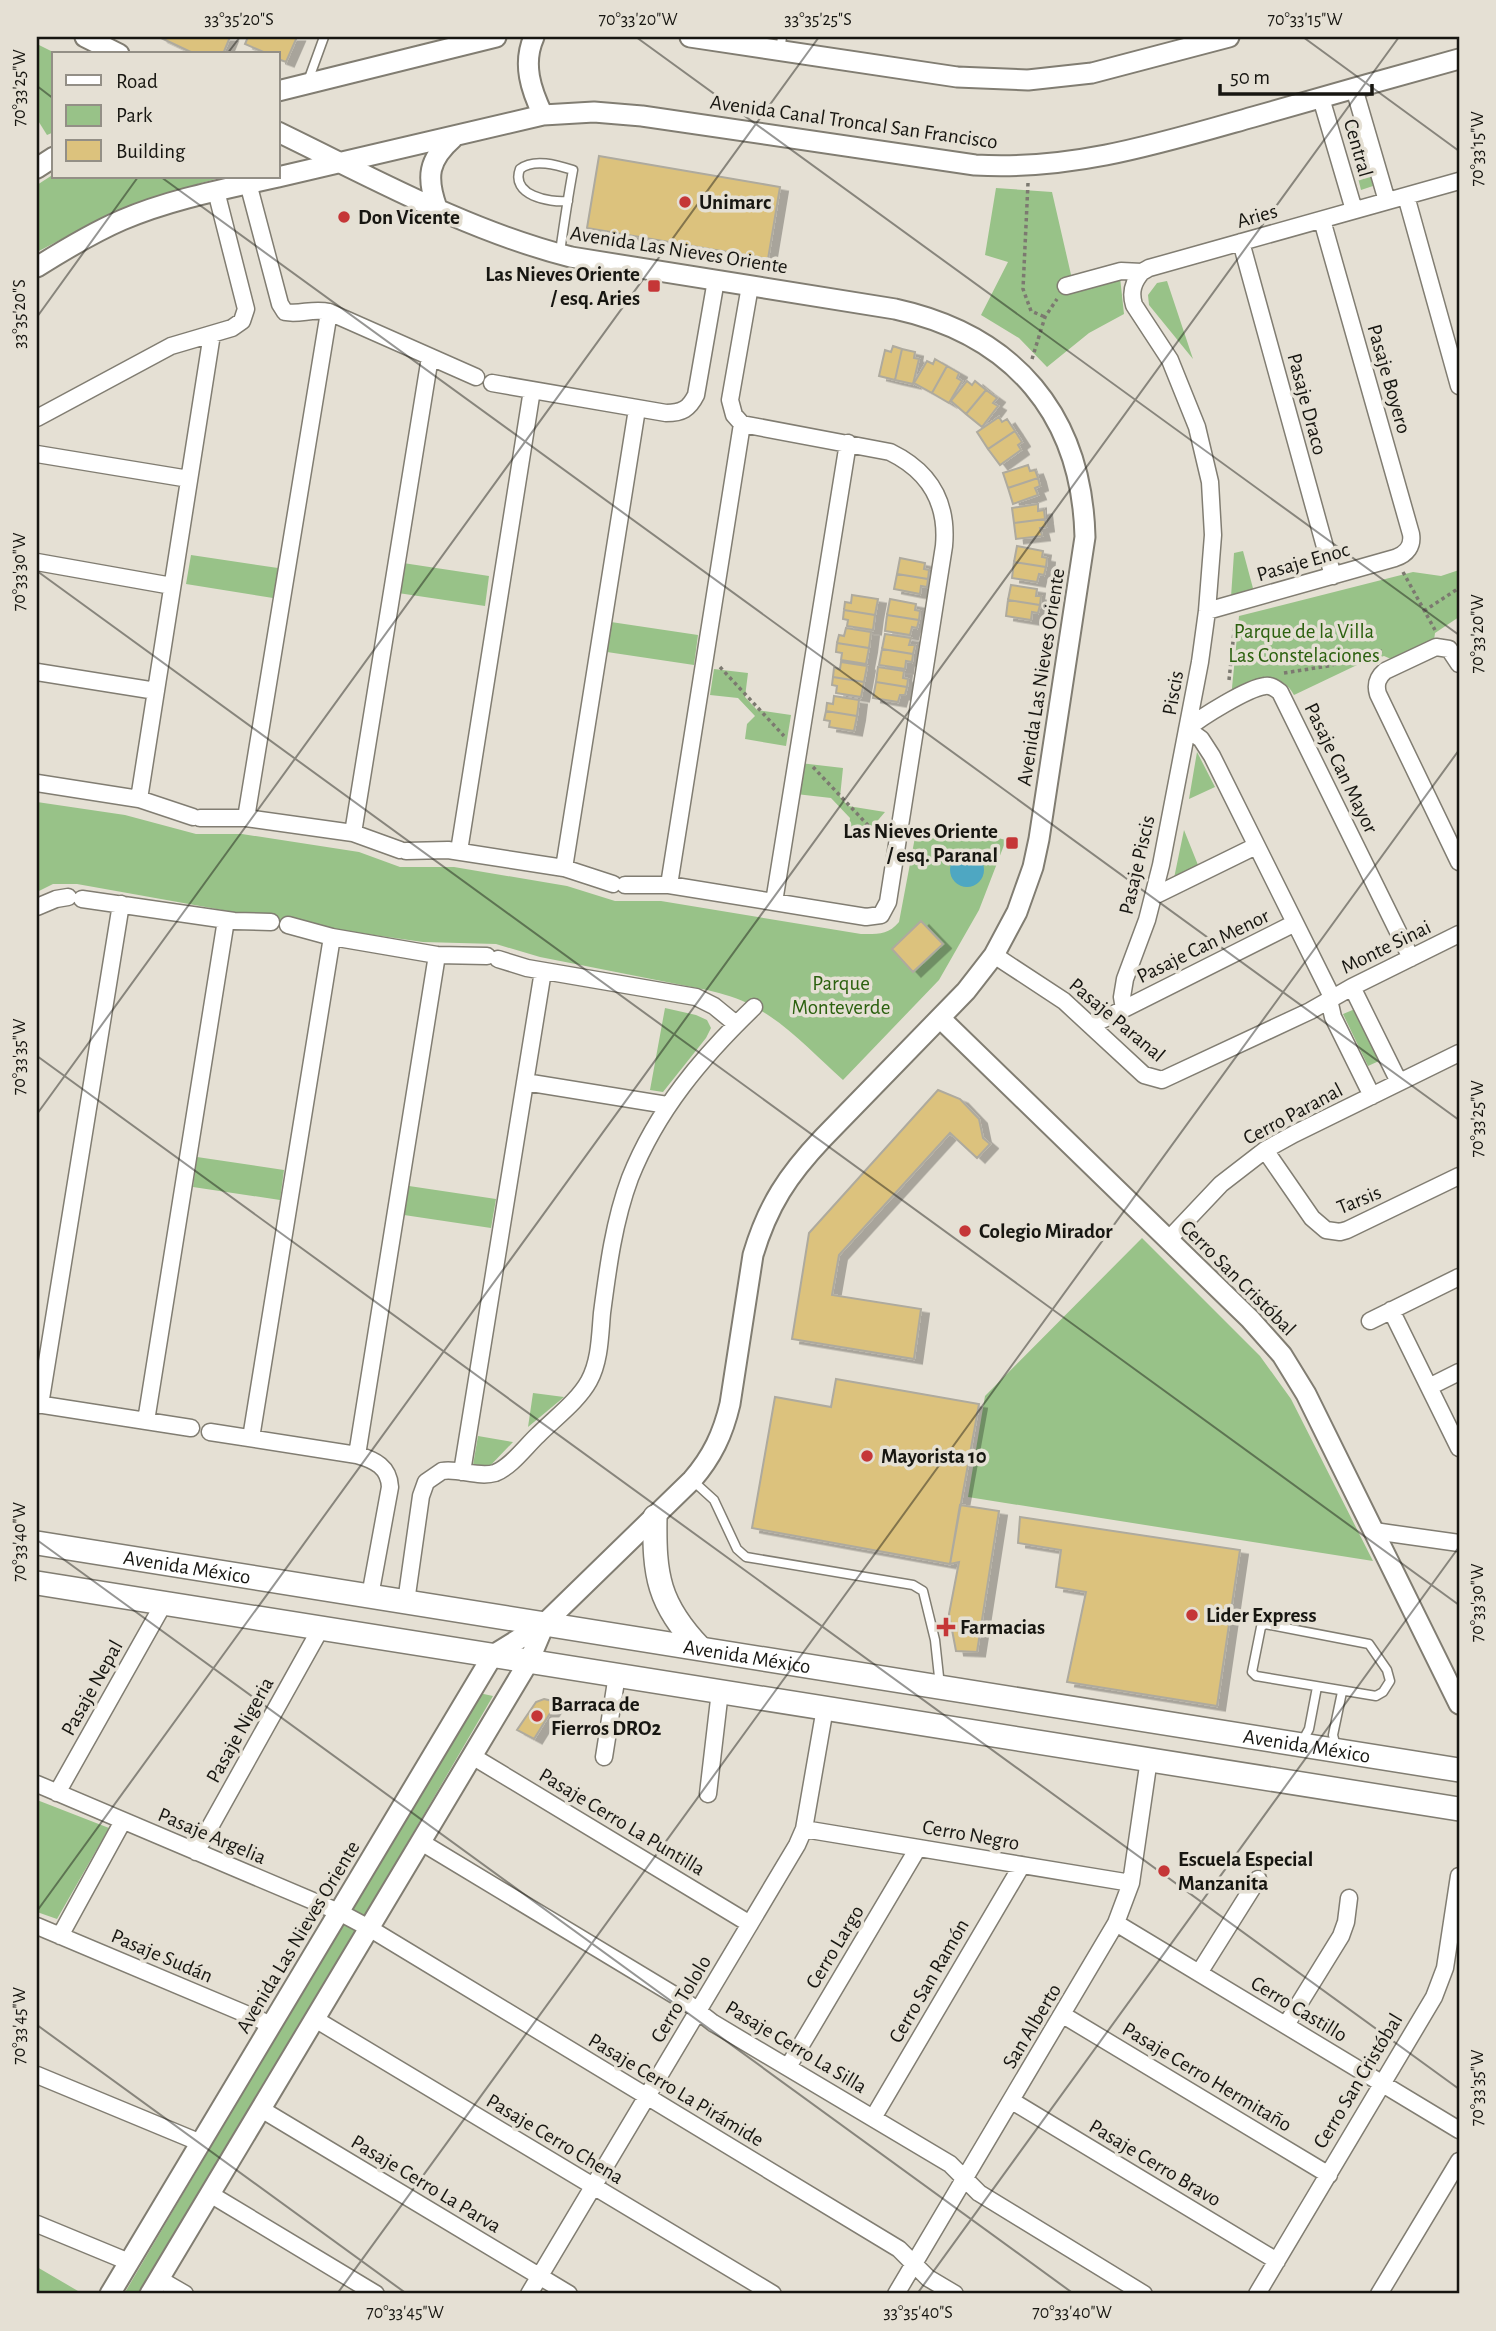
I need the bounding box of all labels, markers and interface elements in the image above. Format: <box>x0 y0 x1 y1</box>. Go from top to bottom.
text: 33°35'20"S <box>204 11 274 29</box>
text: 70°33'20"W <box>598 11 678 29</box>
text: 33°35'25"S <box>784 11 852 29</box>
text: 70°33'15"W <box>1267 11 1343 29</box>
text: 70°33'25"W <box>11 49 29 127</box>
legend <box>52 52 280 178</box>
scale bar <box>1220 52 1372 96</box>
text: 50 m <box>1230 67 1270 88</box>
text: Road <box>116 71 158 92</box>
street label: Avenida Canal Troncal San Francisco <box>709 91 999 153</box>
text: Park <box>116 105 153 126</box>
text: 70°33'15"W <box>1469 111 1487 187</box>
street label: Central <box>1340 117 1376 179</box>
text: Building <box>116 141 186 162</box>
place label: Unimarc <box>699 192 771 213</box>
marker: Unimarc <box>677 194 693 210</box>
street label: Aries <box>1234 200 1280 232</box>
place label: Don Vicente <box>358 207 460 228</box>
marker: Don Vicente <box>336 209 352 225</box>
street label: Avenida Las Nieves Oriente <box>569 222 789 278</box>
place label: Las Nieves Oriente / esq. Aries <box>485 264 640 309</box>
marker: Las Nieves Oriente / esq. Aries <box>646 278 662 294</box>
text: 33°35'20"S <box>11 279 29 349</box>
street label: Pasaje Boyero <box>1363 322 1415 436</box>
street label: Pasaje Draco <box>1283 351 1331 457</box>
text: 70°33'30"W <box>11 533 29 611</box>
street label: Pasaje Enoc <box>1254 539 1352 585</box>
street label: Avenida Las Nieves Oriente <box>1013 567 1069 787</box>
text: 70°33'20"W <box>1469 594 1487 674</box>
park label: Parque de la Villa Las Constelaciones <box>1228 621 1380 666</box>
street label: Piscis <box>1159 669 1187 717</box>
street label: Pasaje Can Mayor <box>1300 699 1382 837</box>
street label: Pasaje Piscis <box>1115 813 1159 917</box>
place label: Las Nieves Oriente / esq. Paranal <box>843 821 998 866</box>
marker: Las Nieves Oriente / esq. Paranal <box>1004 835 1020 851</box>
street label: Pasaje Can Menor <box>1133 905 1273 987</box>
street label: Monte Sinai <box>1338 916 1434 978</box>
park label: Parque Monteverde <box>792 973 890 1018</box>
street label: Pasaje Paranal <box>1065 974 1169 1066</box>
text: 70°33'35"W <box>11 1019 29 1095</box>
street label: Cerro Paranal <box>1240 1079 1346 1149</box>
text: 70°33'25"W <box>1469 1080 1487 1158</box>
street label: Tarsis <box>1334 1182 1384 1218</box>
street label: Cerro San Cristóbal <box>1176 1216 1300 1340</box>
place label: Colegio Mirador <box>979 1221 1113 1242</box>
marker: Colegio Mirador <box>957 1223 973 1239</box>
place label: Mayorista 10 <box>881 1446 987 1467</box>
marker: Mayorista 10 <box>859 1448 875 1464</box>
text: 70°33'40"W <box>11 1502 29 1582</box>
street label: Avenida México <box>122 1546 252 1587</box>
text: 70°33'30"W <box>1469 1564 1487 1642</box>
place label: Lider Express <box>1206 1605 1316 1626</box>
marker: Lider Express <box>1184 1607 1200 1623</box>
place label: Farmacias <box>960 1617 1045 1638</box>
marker: Farmacias <box>938 1619 954 1635</box>
street label: Avenida México <box>682 1636 812 1677</box>
street label: Pasaje Nepal <box>57 1637 127 1739</box>
street label: Pasaje Nigeria <box>202 1673 278 1786</box>
place label: Barraca de Fierros DRO2 <box>551 1694 662 1739</box>
marker: Barraca de Fierros DRO2 <box>529 1708 545 1724</box>
street label: Avenida México <box>1242 1725 1372 1766</box>
street label: Pasaje Cerro La Puntilla <box>535 1764 709 1880</box>
street label: Pasaje Argelia <box>155 1804 269 1868</box>
street label: Cerro Negro <box>921 1816 1021 1854</box>
street label: Avenida Las Nieves Oriente <box>232 1837 364 2037</box>
place label: Escuela Especial Manzanita <box>1178 1849 1313 1894</box>
marker: Escuela Especial Manzanita <box>1156 1863 1172 1879</box>
street label: Cerro Largo <box>802 1902 868 1992</box>
street label: Cerro San Ramón <box>885 1915 973 2047</box>
street label: Pasaje Sudán <box>108 1925 216 1987</box>
street label: Cerro Tololo <box>647 1952 715 2046</box>
street label: Cerro Castillo <box>1247 1972 1351 2046</box>
street label: San Alberto <box>999 1980 1065 2072</box>
text: 70°33'45"W <box>11 1987 29 2065</box>
street label: Pasaje Cerro La Silla <box>722 1997 871 2098</box>
street label: Cerro San Cristóbal <box>1310 2010 1406 2152</box>
street label: Pasaje Cerro Hermitaño <box>1119 2018 1295 2136</box>
street label: Pasaje Cerro La Pirámide <box>585 2029 767 2151</box>
text: 70°33'35"W <box>1469 2050 1487 2126</box>
street label: Pasaje Cerro Chena <box>483 2090 627 2188</box>
street label: Pasaje Cerro Bravo <box>1085 2115 1225 2211</box>
street label: Pasaje Cerro La Parva <box>347 2131 505 2237</box>
text: 70°33'45"W <box>366 2304 444 2322</box>
text: 33°35'40"S <box>883 2304 953 2322</box>
text: 70°33'40"W <box>1032 2304 1112 2322</box>

